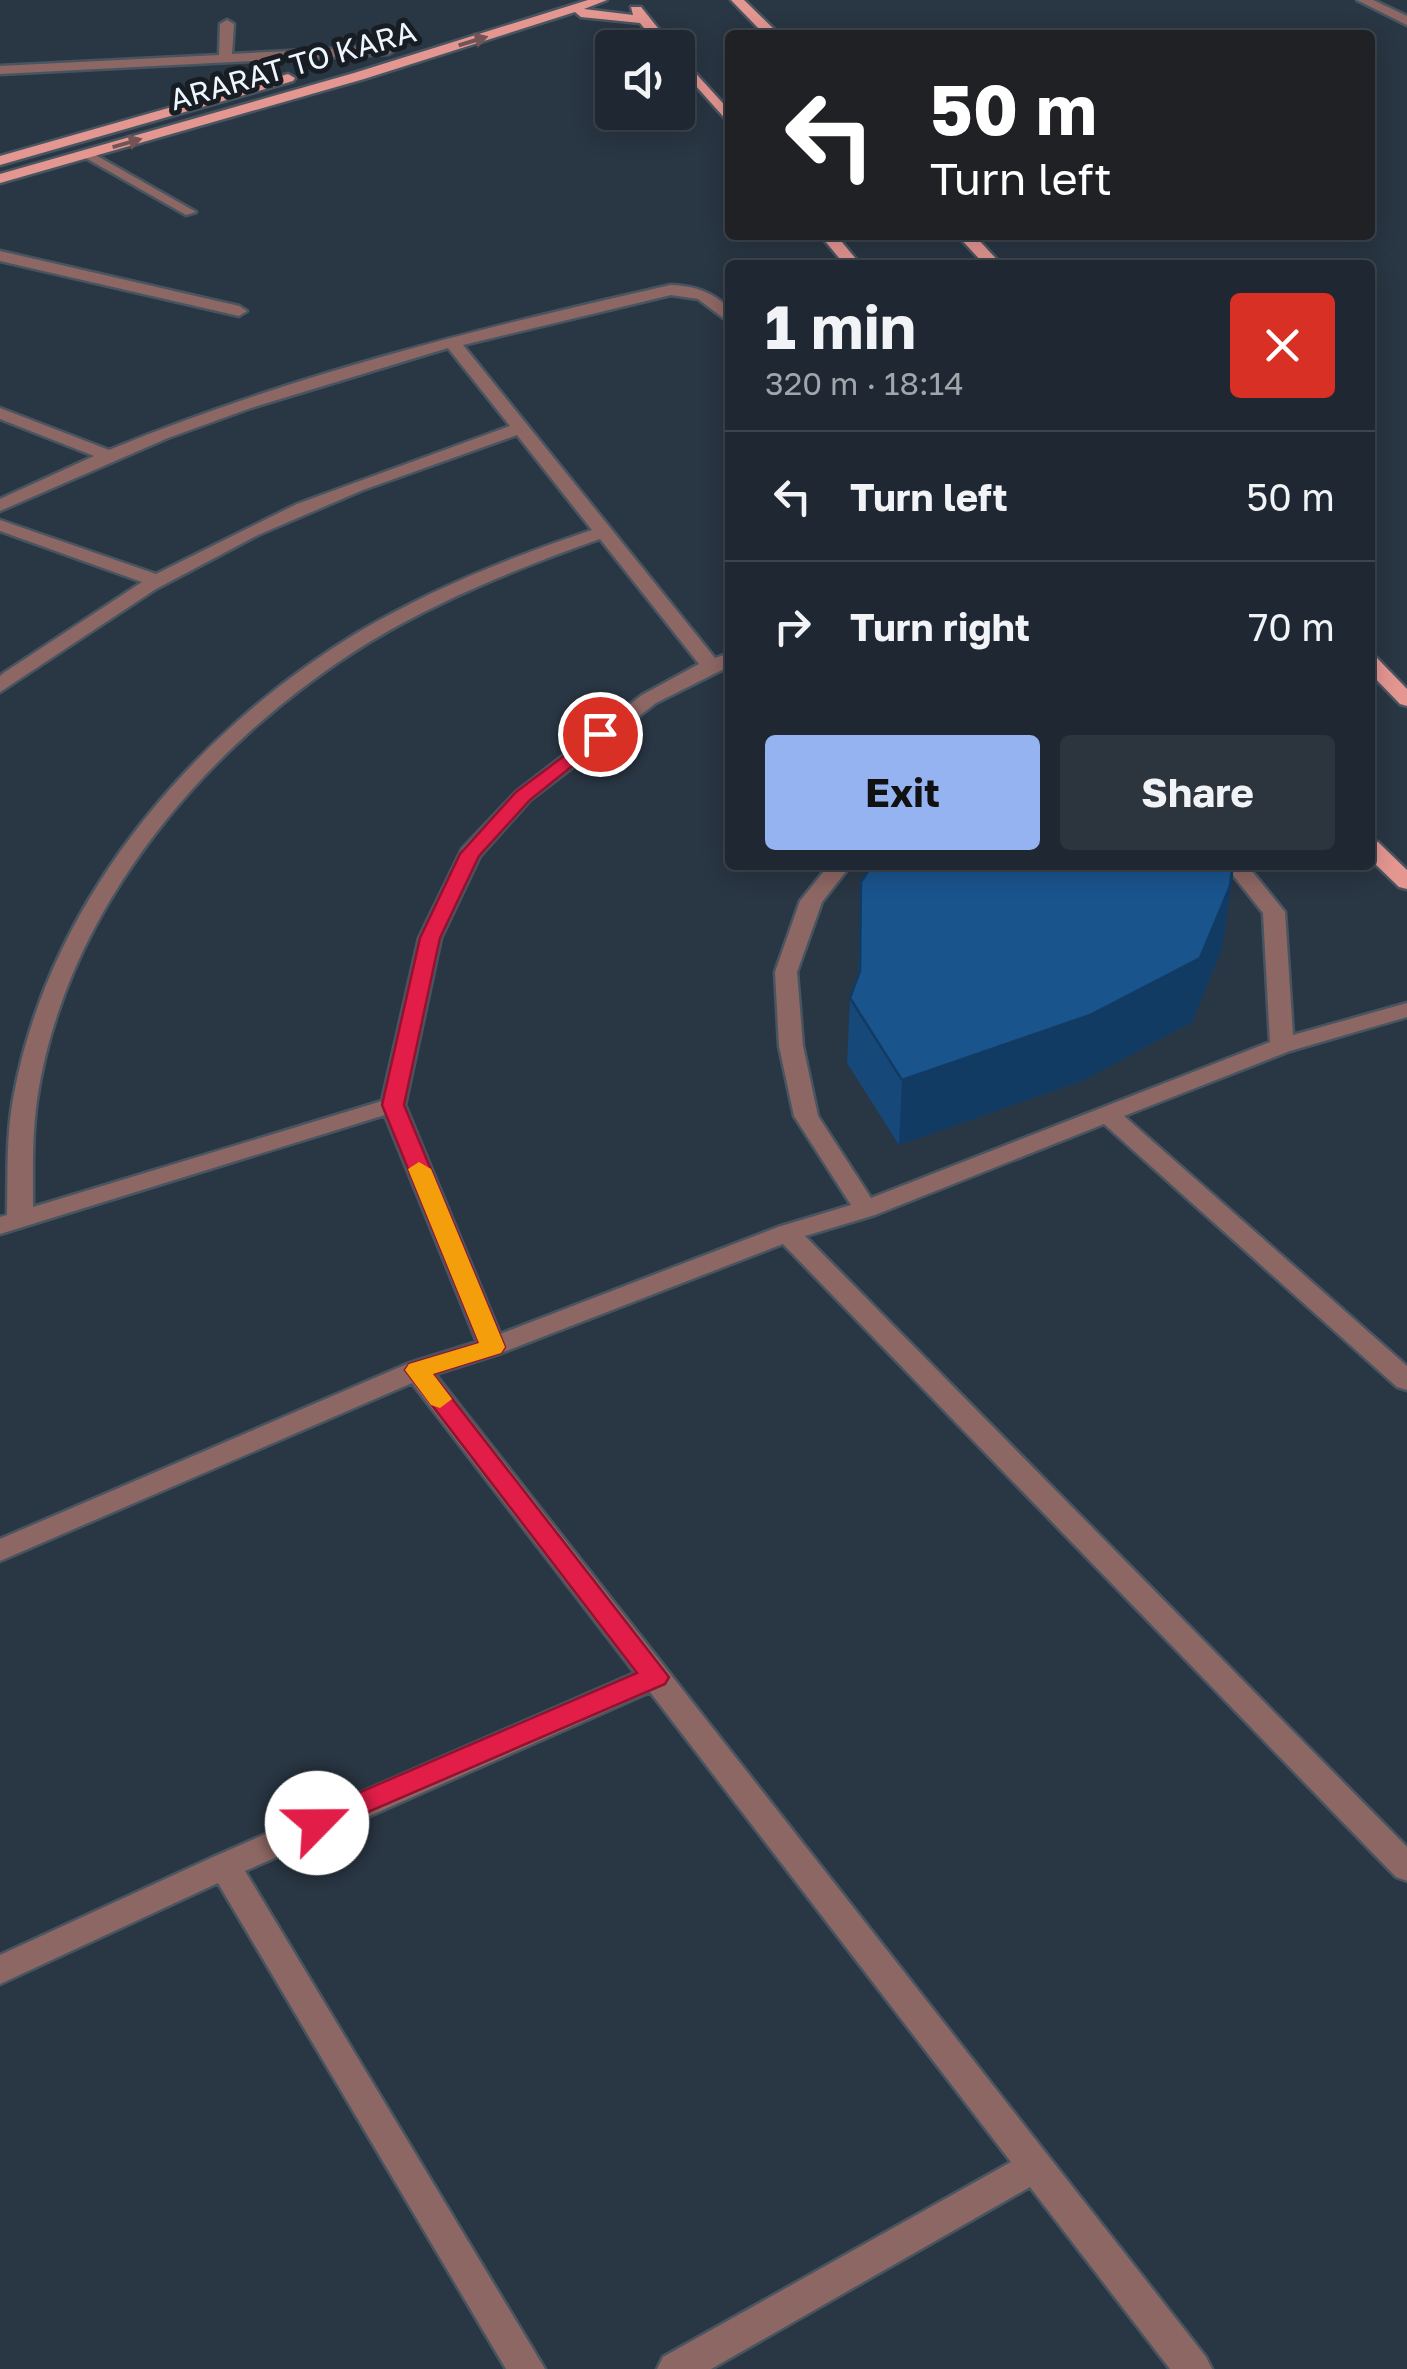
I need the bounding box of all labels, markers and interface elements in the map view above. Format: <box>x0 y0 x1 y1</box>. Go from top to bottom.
street label: ARARAT TO KARA <box>165 13 420 117</box>
map controls <box>595 30 695 130</box>
button: sound <box>595 30 695 130</box>
one-way arrow <box>458 33 488 48</box>
text: 50 m <box>930 66 1097 150</box>
icon: left <box>765 70 895 200</box>
one-way arrow <box>113 135 143 150</box>
text: Turn left <box>930 151 1112 205</box>
text: 1 min <box>765 290 916 362</box>
button: close <box>1230 293 1335 398</box>
text: 320 m · 18:14 <box>765 364 964 402</box>
icon: left <box>765 469 820 524</box>
text: Turn left <box>850 474 1008 519</box>
text: 50 m <box>1246 474 1335 519</box>
icon: right <box>765 599 820 654</box>
text: Turn right <box>850 604 1030 649</box>
text: 70 m <box>1248 604 1335 649</box>
pin <box>558 692 643 777</box>
icon: arrive <box>573 707 628 762</box>
button: Exit <box>765 735 1040 850</box>
button: Share <box>1060 735 1335 850</box>
position arrow <box>265 1771 369 1875</box>

